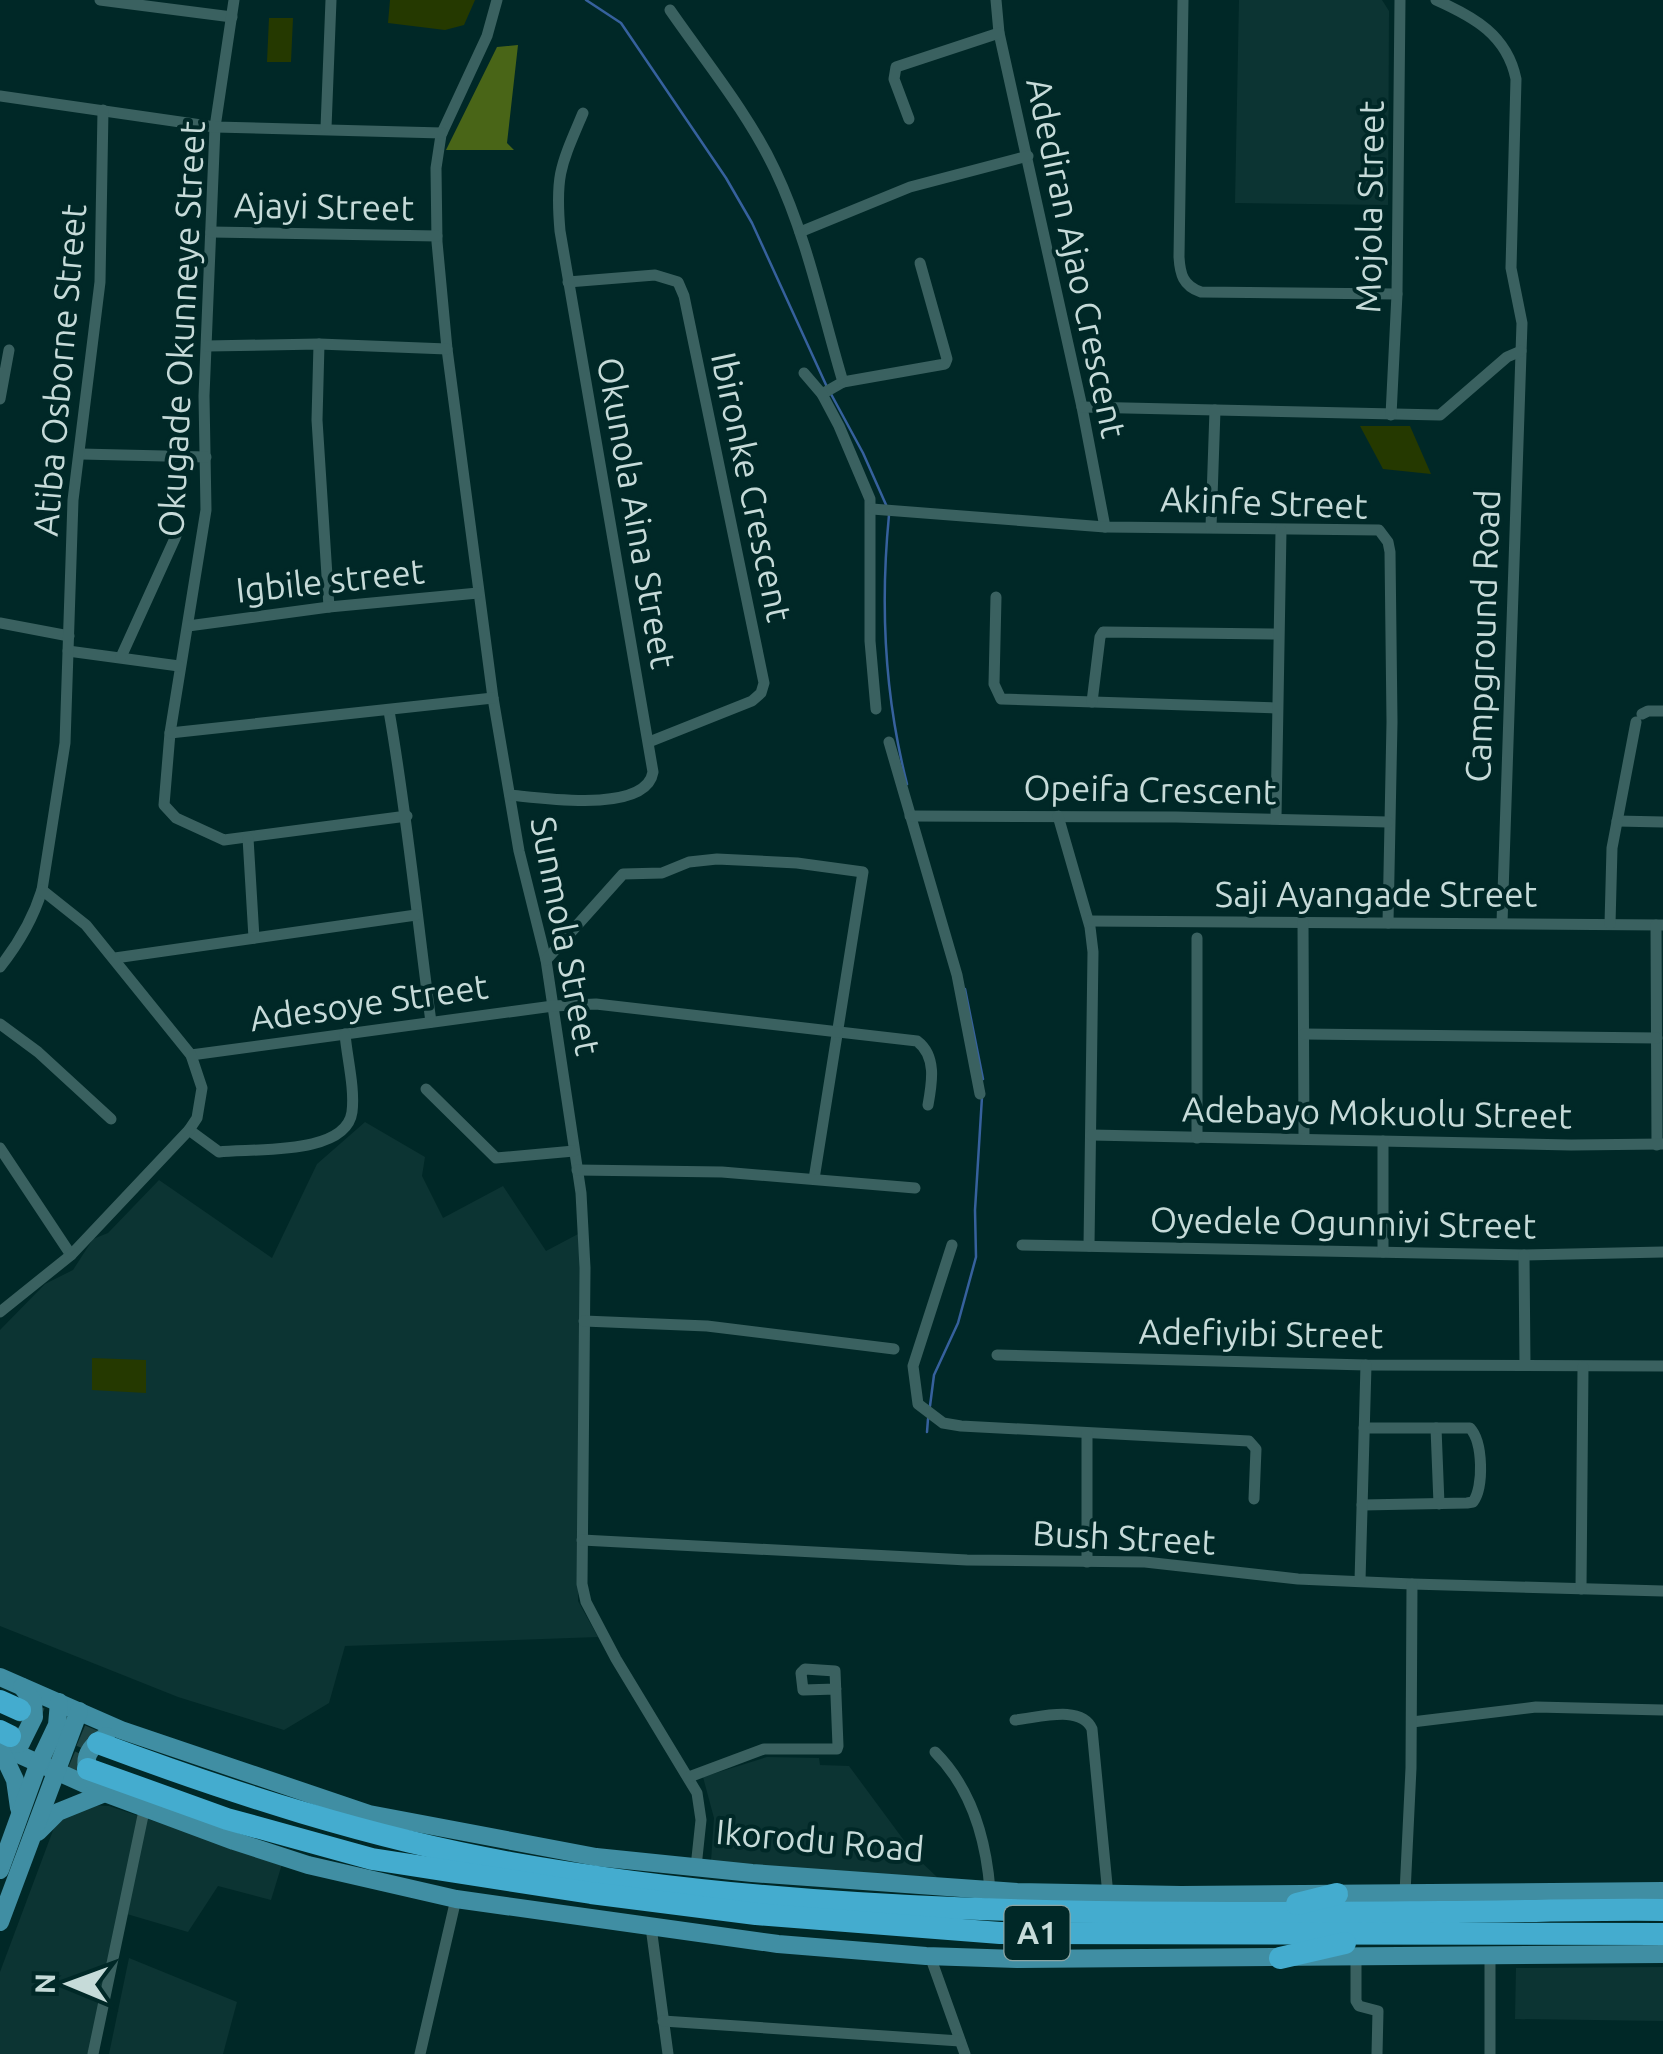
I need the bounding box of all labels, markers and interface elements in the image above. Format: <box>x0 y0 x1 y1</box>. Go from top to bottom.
street label: Adediran Ajao Crescent <box>1019 74 1135 442</box>
street label: Mojola Street <box>1347 100 1391 314</box>
street label: Okugade Okunneye Street <box>150 120 212 538</box>
street label: Ajayi Street <box>234 184 415 228</box>
street label: Atiba Osborne Street <box>25 202 93 538</box>
street label: Ibironke Crescent <box>704 348 800 625</box>
street label: Okunola Aina Street <box>590 354 684 672</box>
street label: Akinfe Street <box>1160 478 1369 526</box>
street label: Campground Road <box>1457 489 1507 783</box>
street label: Igbile street <box>234 550 426 610</box>
street label: Opeifa Crescent <box>1023 767 1277 811</box>
street label: Sunmola Street <box>523 813 609 1059</box>
street label: Saji Ayangade Street <box>1215 874 1537 914</box>
street label: Adesoye Street <box>247 965 491 1039</box>
street label: Adebayo Mokuolu Street <box>1182 1089 1573 1135</box>
street label: Oyedele Ogunniyi Street <box>1150 1199 1537 1245</box>
street label: Adefiyibi Street <box>1138 1311 1384 1355</box>
street label: Bush Street <box>1032 1512 1217 1562</box>
street label: Ikorodu Road <box>714 1811 926 1869</box>
road number: A1 <box>1004 1906 1070 1960</box>
north arrow <box>20 1934 120 2034</box>
text: N <box>29 1973 60 1994</box>

